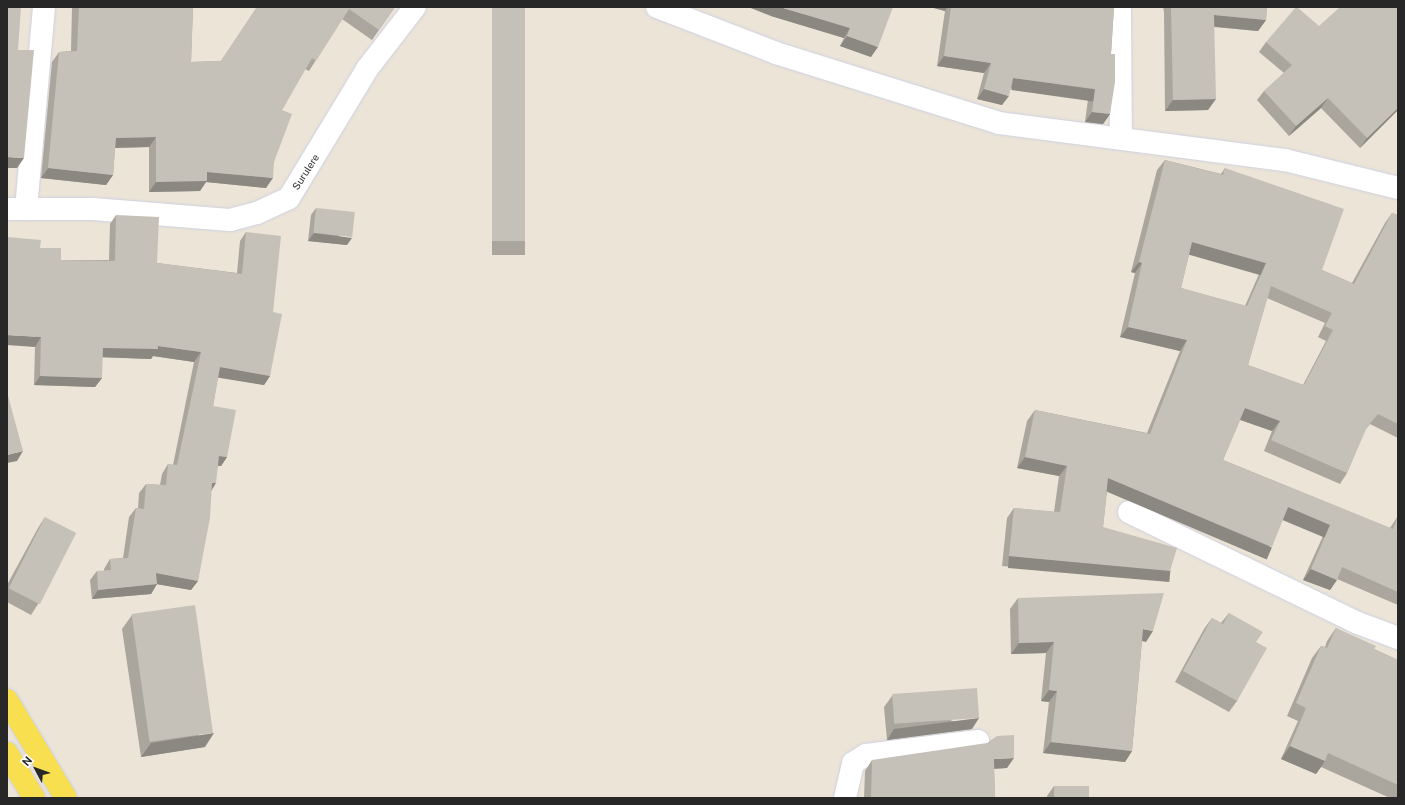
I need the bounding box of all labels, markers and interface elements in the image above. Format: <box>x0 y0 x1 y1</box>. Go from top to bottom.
street label: Surulere <box>290 152 322 192</box>
north arrow <box>16 749 56 789</box>
text: N <box>20 754 34 768</box>

